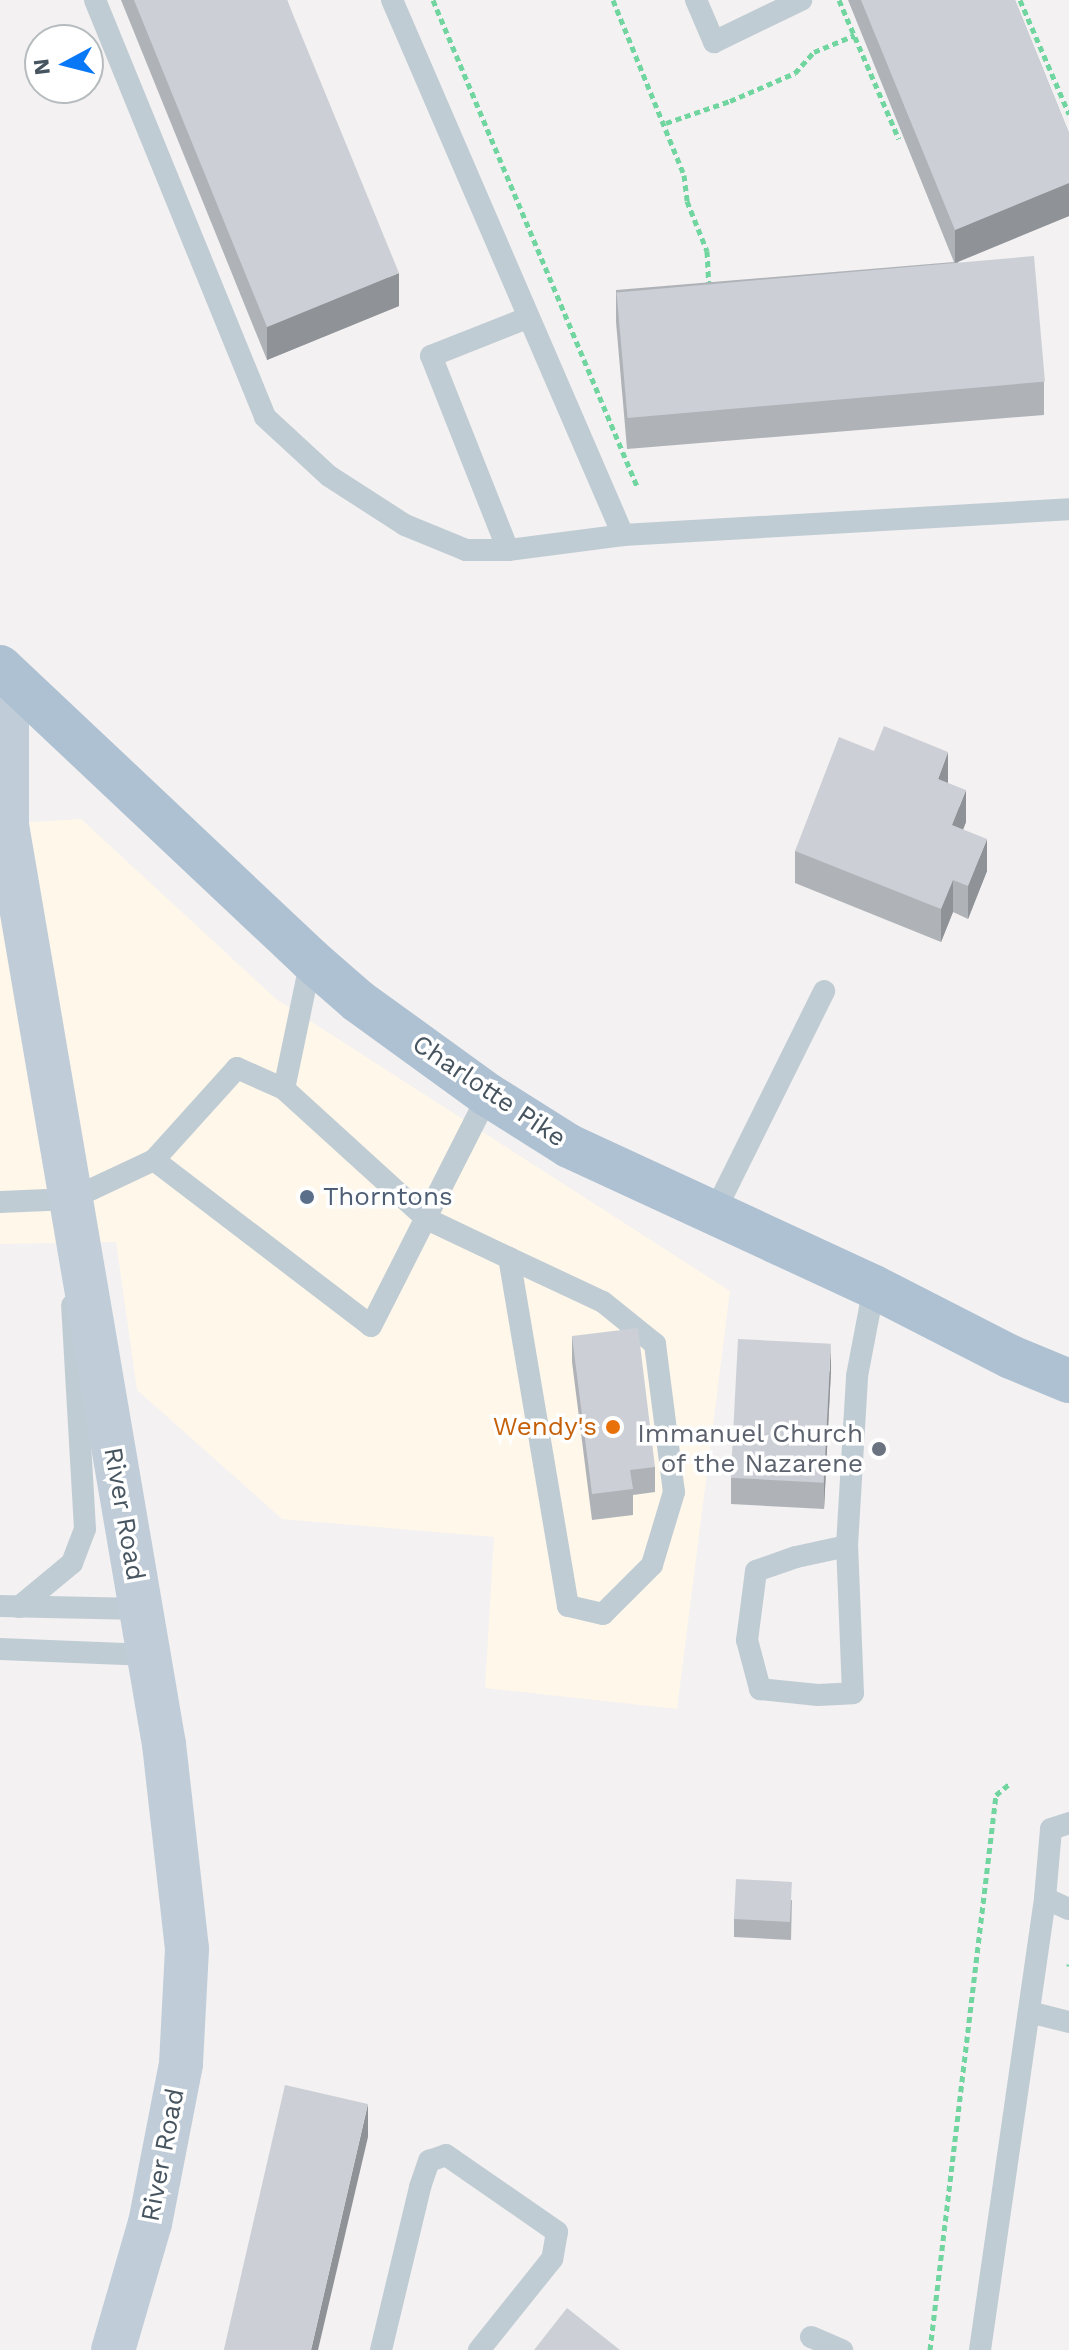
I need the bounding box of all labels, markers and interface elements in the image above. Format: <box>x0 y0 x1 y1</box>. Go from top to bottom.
north arrow <box>24 24 104 104</box>
text: N <box>28 57 55 76</box>
street label: Charlotte Pike <box>406 1028 572 1154</box>
place label: Thorntons <box>323 1181 453 1213</box>
marker: Thorntons <box>298 1188 316 1206</box>
place label: Wendy's <box>493 1411 597 1443</box>
marker: Wendy's <box>604 1418 622 1436</box>
place label: Immanuel Church of the Nazarene <box>636 1418 863 1480</box>
marker: Immanuel Church of the Nazarene <box>870 1440 888 1458</box>
street label: River Road <box>97 1445 151 1583</box>
street label: River Road <box>135 2085 191 2225</box>

